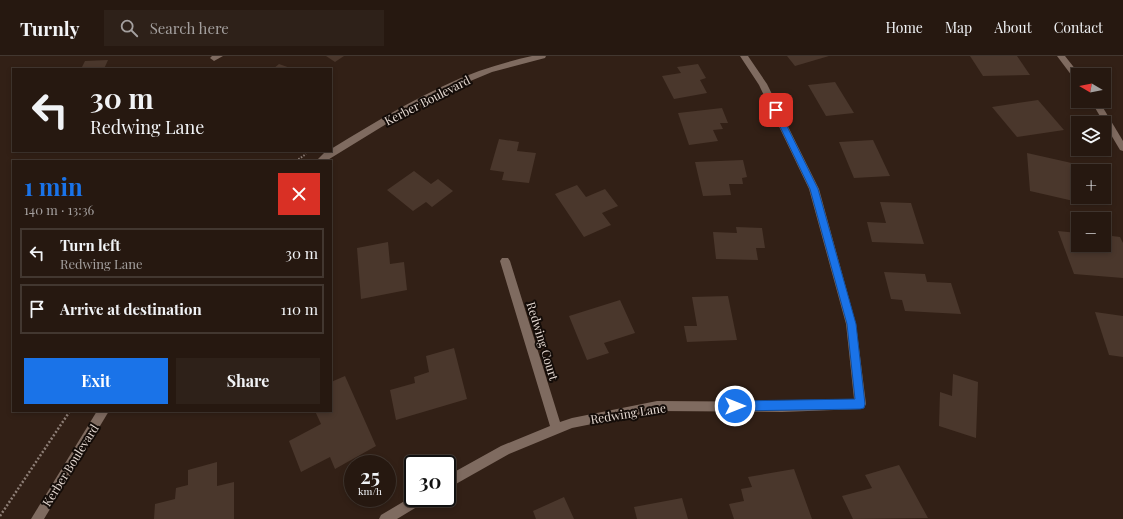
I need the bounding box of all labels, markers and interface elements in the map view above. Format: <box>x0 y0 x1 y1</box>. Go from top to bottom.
search box <box>104 10 384 46</box>
text: Turnly <box>20 15 80 41</box>
icon: search <box>118 17 140 39</box>
text: Search here <box>150 18 229 38</box>
text: Home <box>885 18 923 37</box>
text: Map <box>945 18 972 37</box>
text: About <box>994 18 1032 37</box>
text: Contact <box>1054 18 1103 37</box>
north arrow <box>1071 68 1111 108</box>
map controls <box>1071 68 1111 252</box>
street label: Kerber Boulevard <box>381 71 473 129</box>
text: 30 m <box>90 79 154 116</box>
icon: left <box>24 84 76 136</box>
pin <box>759 93 793 127</box>
icon: arrive <box>765 99 787 121</box>
text: Redwing Lane <box>90 115 204 139</box>
button: layers <box>1071 116 1111 156</box>
button: + <box>1071 164 1111 204</box>
text: 1 min <box>24 170 83 202</box>
button: close <box>278 173 320 215</box>
text: 140 m · 13:36 <box>24 201 94 218</box>
button: − <box>1071 212 1111 252</box>
text: Turn left <box>60 235 121 255</box>
icon: left <box>26 242 48 264</box>
text: 30 m <box>285 243 318 263</box>
text: Redwing Lane <box>60 255 143 272</box>
icon: arrive <box>26 298 48 320</box>
text: Arrive at destination <box>60 299 202 319</box>
text: 110 m <box>281 299 318 319</box>
street label: Redwing Court <box>523 300 563 383</box>
button: Exit <box>24 358 168 404</box>
button: Share <box>176 358 320 404</box>
position arrow <box>714 385 756 427</box>
street label: Redwing Lane <box>589 399 667 427</box>
street label: Kerber Boulevard <box>38 421 102 509</box>
speed limit sign: 30 <box>404 455 456 507</box>
text: 25 <box>360 462 380 489</box>
text: km/h <box>358 484 382 498</box>

